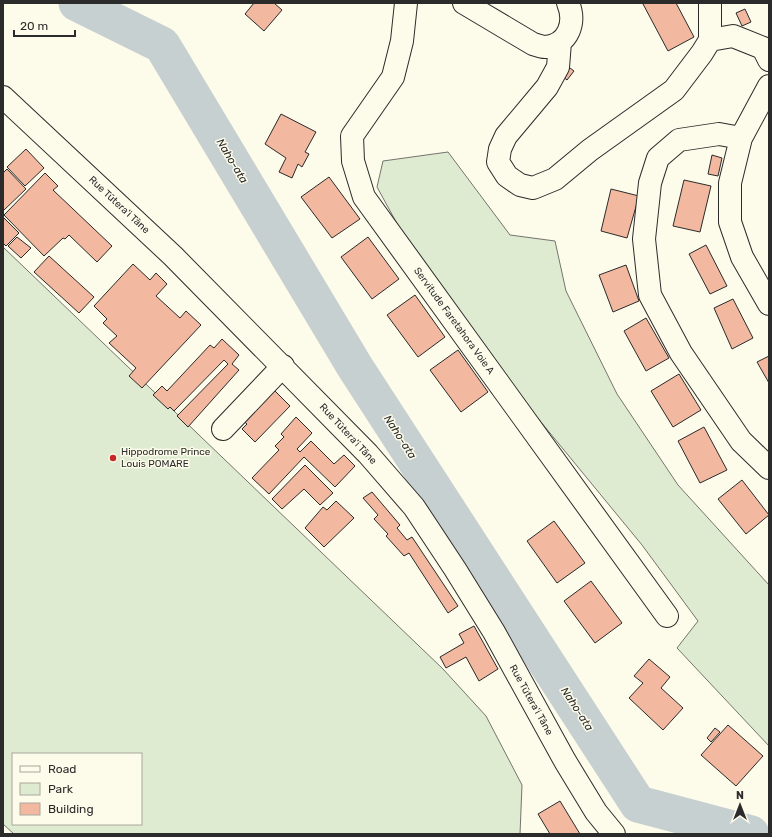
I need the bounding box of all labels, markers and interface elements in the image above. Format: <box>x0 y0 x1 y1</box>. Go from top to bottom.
scale bar <box>14 12 75 38</box>
text: 20 m <box>20 19 48 33</box>
water label: Naho-ata <box>214 136 251 186</box>
street label: Rue Tūtera'i Tāne <box>86 174 152 237</box>
street label: Servitude Faretahora Voie A <box>411 265 497 377</box>
street label: Rue Tūtera'i Tāne <box>317 401 380 467</box>
water label: Naho-ata <box>381 413 419 462</box>
place label: Hippodrome Prince Louis POMARE <box>121 446 211 470</box>
marker: Hippodrome Prince Louis POMARE <box>108 453 118 463</box>
street label: Rue Tūtera'i Tāne <box>507 663 556 738</box>
water label: Naho-ata <box>558 685 596 734</box>
legend <box>12 753 142 825</box>
text: Road <box>48 762 76 776</box>
text: Park <box>48 782 74 796</box>
north arrow <box>720 785 760 825</box>
text: N <box>736 789 744 802</box>
text: Building <box>48 802 94 816</box>

